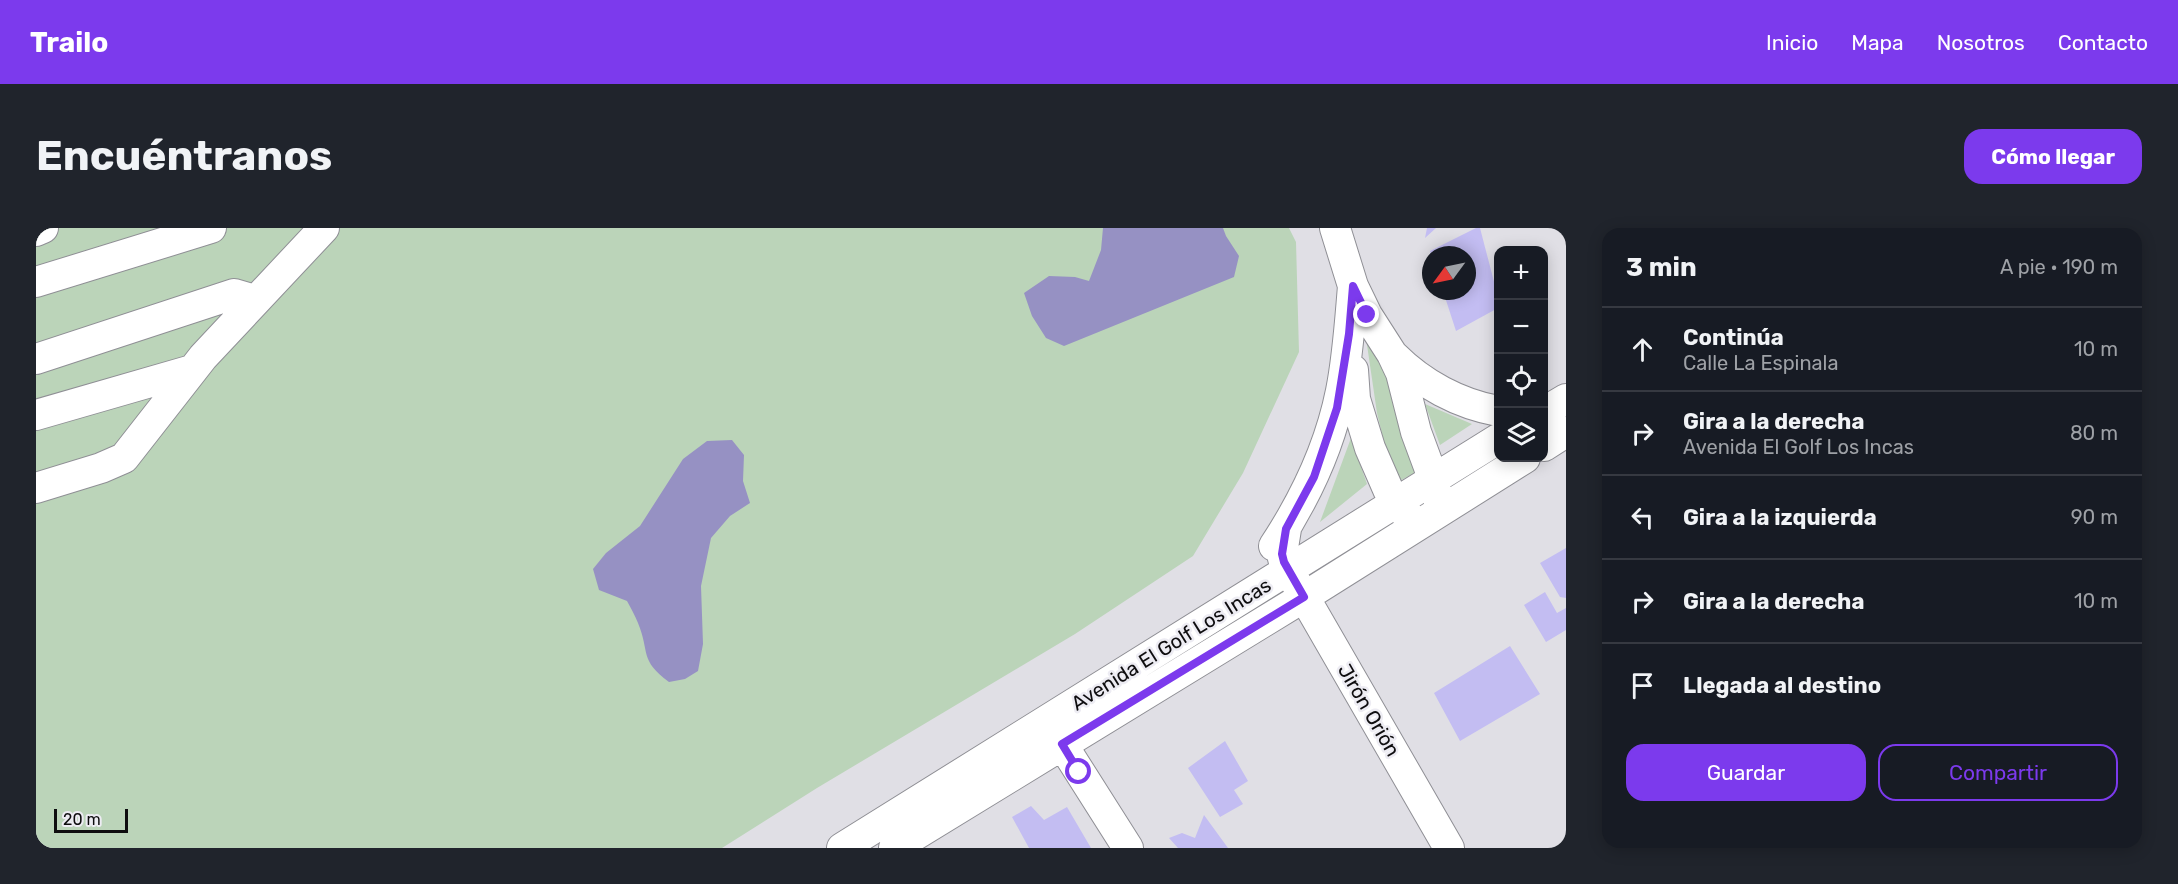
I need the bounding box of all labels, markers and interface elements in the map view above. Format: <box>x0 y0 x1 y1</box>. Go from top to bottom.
text: Trailo <box>30 26 108 59</box>
text: Inicio <box>1766 30 1818 55</box>
text: Mapa <box>1851 30 1904 55</box>
text: Nosotros <box>1937 30 2025 55</box>
text: Contacto <box>2058 30 2148 55</box>
button: Cómo llegar <box>1964 129 2142 184</box>
text: Encuéntranos <box>36 131 332 181</box>
north arrow <box>1422 246 1476 300</box>
map controls <box>1494 246 1548 462</box>
button: + <box>1494 246 1548 300</box>
text: 3 min <box>1626 252 1697 283</box>
text: A pie · 190 m <box>2000 255 2118 279</box>
button: − <box>1494 300 1548 354</box>
route end <box>1353 301 1379 327</box>
text: Continúa <box>1683 324 1784 351</box>
icon: ahead <box>1626 333 1659 366</box>
text: 10 m <box>2074 337 2118 361</box>
text: Calle La Espinala <box>1683 351 1839 375</box>
button: locate <box>1494 354 1548 408</box>
button: layers <box>1494 408 1548 462</box>
text: Gira a la derecha <box>1683 408 1864 435</box>
icon: right <box>1626 417 1659 450</box>
text: 80 m <box>2070 421 2118 445</box>
text: Avenida El Golf Los Incas <box>1683 435 1914 459</box>
icon: left <box>1626 501 1659 534</box>
text: Gira a la izquierda <box>1683 504 1877 531</box>
text: 90 m <box>2071 505 2118 529</box>
street label: Avenida El Golf Los Incas <box>1067 573 1275 715</box>
icon: right <box>1626 585 1659 618</box>
text: Gira a la derecha <box>1683 588 1864 615</box>
text: 10 m <box>2074 589 2118 613</box>
street label: Jirón Orión <box>1333 659 1405 761</box>
icon: arrive <box>1626 669 1659 702</box>
text: Llegada al destino <box>1683 672 1881 699</box>
button: Guardar <box>1626 744 1866 801</box>
button: Compartir <box>1878 744 2118 801</box>
route start <box>1065 758 1091 784</box>
scale bar <box>54 806 128 834</box>
text: 20 m <box>63 810 101 829</box>

